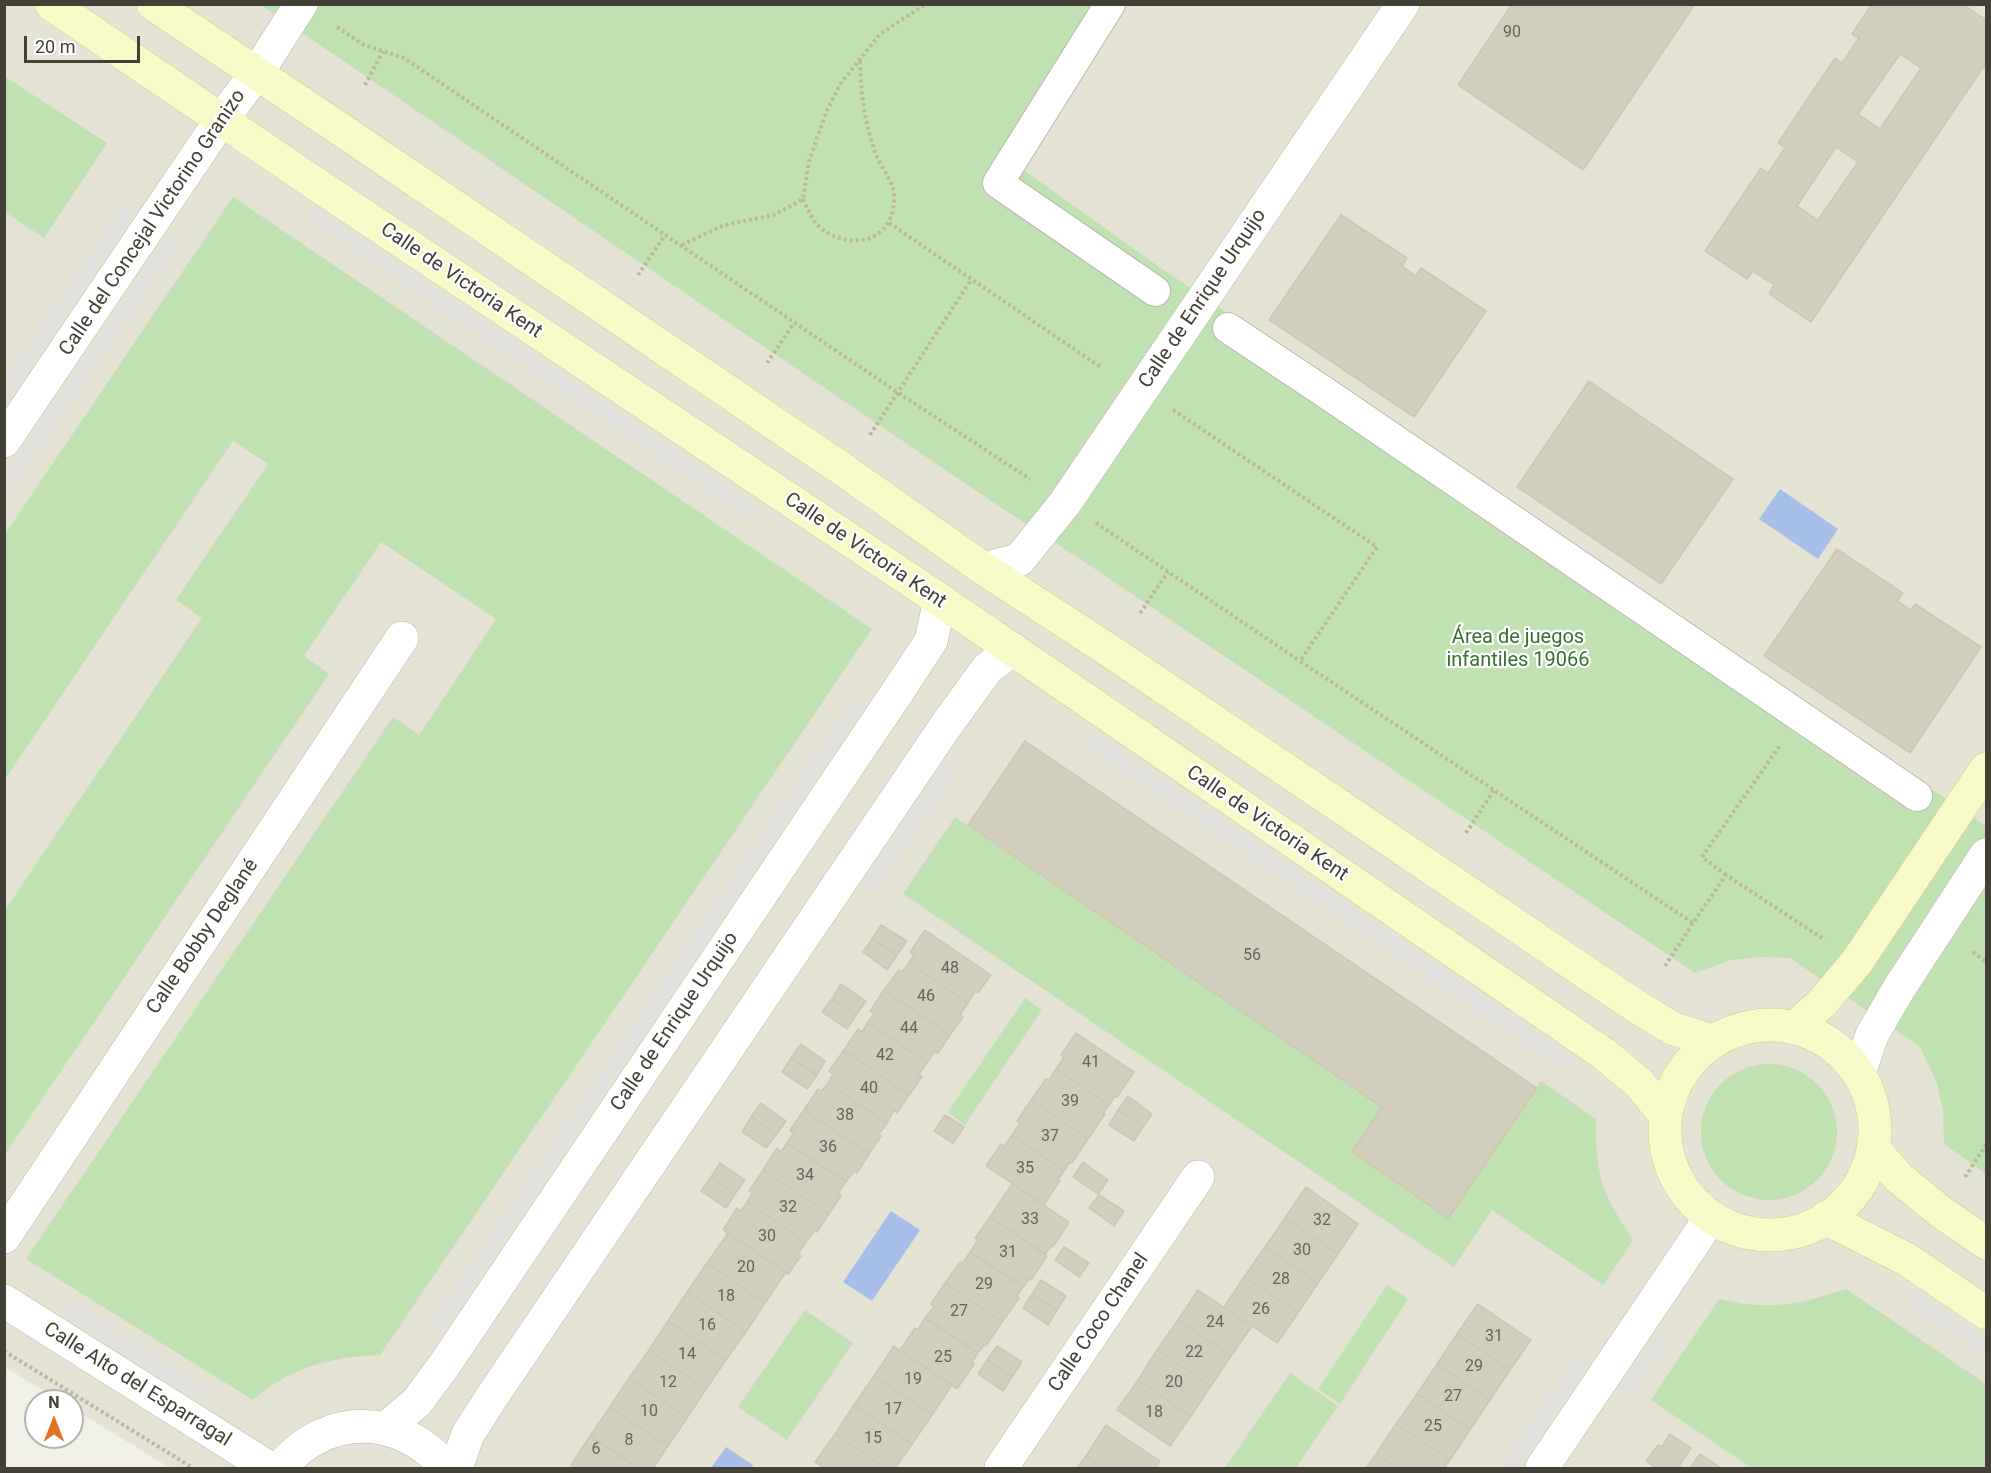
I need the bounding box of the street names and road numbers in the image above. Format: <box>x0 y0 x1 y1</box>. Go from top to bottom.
street label: Calle del Concejal Victorino Granizo <box>55 85 251 361</box>
street label: Calle de Enrique Urquijo <box>1134 205 1272 393</box>
street label: Calle de Victoria Kent <box>376 218 546 344</box>
street label: Calle de Victoria Kent <box>780 488 950 614</box>
street label: Calle de Victoria Kent <box>1182 761 1352 887</box>
street label: Calle Bobby Deglané <box>142 855 264 1019</box>
street label: Calle de Enrique Urquijo <box>606 928 744 1116</box>
street label: Calle Coco Chanel <box>1044 1249 1154 1397</box>
street label: Calle Alto del Esparragal <box>39 1318 235 1452</box>

